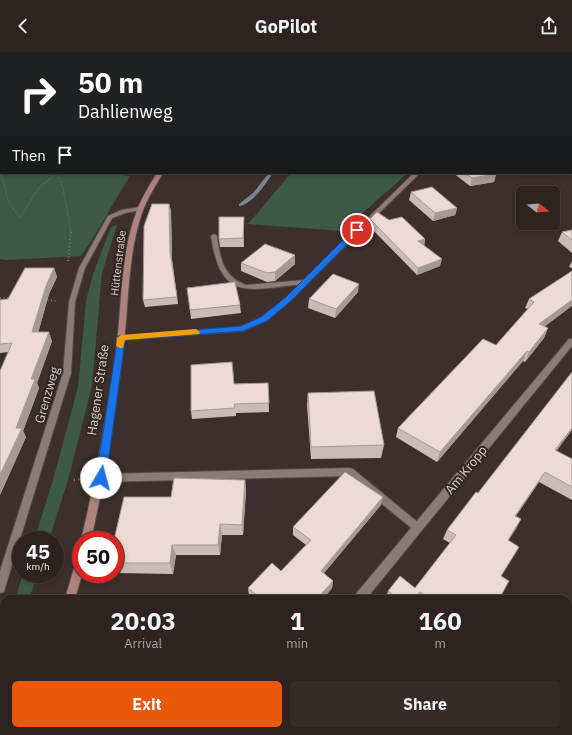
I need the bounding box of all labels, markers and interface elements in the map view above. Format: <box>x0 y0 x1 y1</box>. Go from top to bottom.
icon: back <box>12 15 34 37</box>
text: GoPilot <box>255 15 317 38</box>
icon: share <box>538 15 560 37</box>
text: 50 m <box>78 64 143 101</box>
icon: right <box>12 68 64 120</box>
text: Dahlienweg <box>78 100 172 123</box>
icon: arrive <box>54 144 76 166</box>
text: Then <box>12 146 46 165</box>
north arrow <box>516 186 560 230</box>
map controls <box>516 186 560 230</box>
pin <box>340 213 374 247</box>
icon: arrive <box>346 219 368 241</box>
street label: Hüttenstraße <box>107 229 129 297</box>
street label: Hagener Straße <box>83 343 113 437</box>
street label: Grenzweg <box>31 365 63 425</box>
street label: Am Kropp <box>441 442 491 498</box>
position arrow <box>80 457 122 499</box>
speed limit sign: 50 <box>72 531 124 583</box>
text: 45 <box>26 538 50 565</box>
text: km/h <box>26 560 50 573</box>
text: 20:03 <box>110 605 176 637</box>
text: 1 <box>290 605 304 637</box>
text: 160 <box>418 605 462 637</box>
text: Arrival <box>124 635 162 652</box>
text: min <box>286 635 308 652</box>
text: m <box>434 635 446 652</box>
button: Exit <box>12 681 282 727</box>
button: Share <box>290 681 560 727</box>

